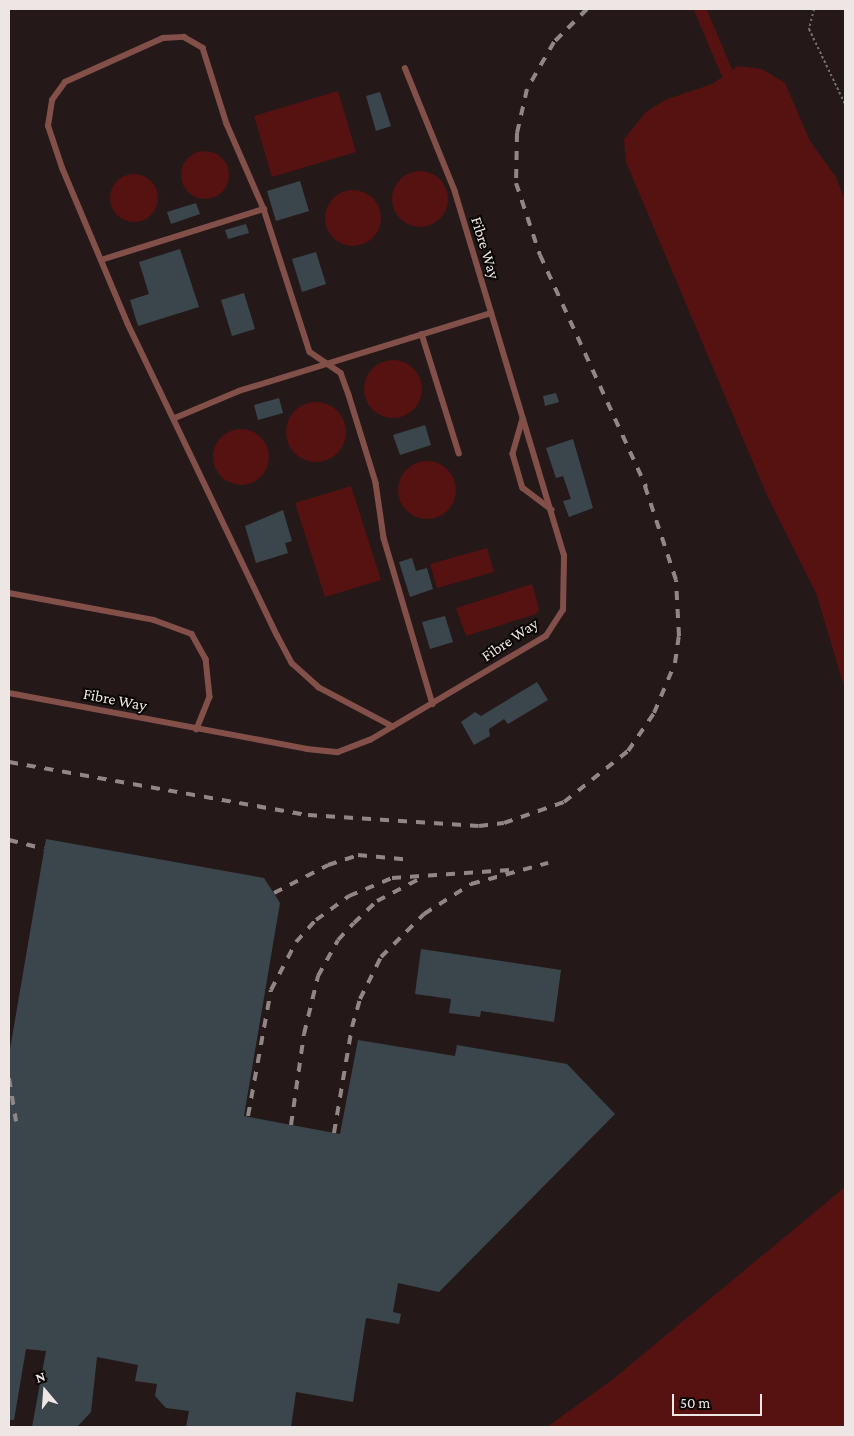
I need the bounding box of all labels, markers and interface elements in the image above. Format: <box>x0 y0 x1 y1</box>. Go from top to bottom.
street label: Fibre Way <box>466 214 504 282</box>
street label: Fibre Way <box>478 614 542 666</box>
street label: Fibre Way <box>82 684 148 716</box>
north arrow <box>20 1366 70 1416</box>
text: N <box>33 1368 47 1386</box>
scale bar <box>674 1384 764 1416</box>
text: 50 m <box>680 1395 710 1411</box>

